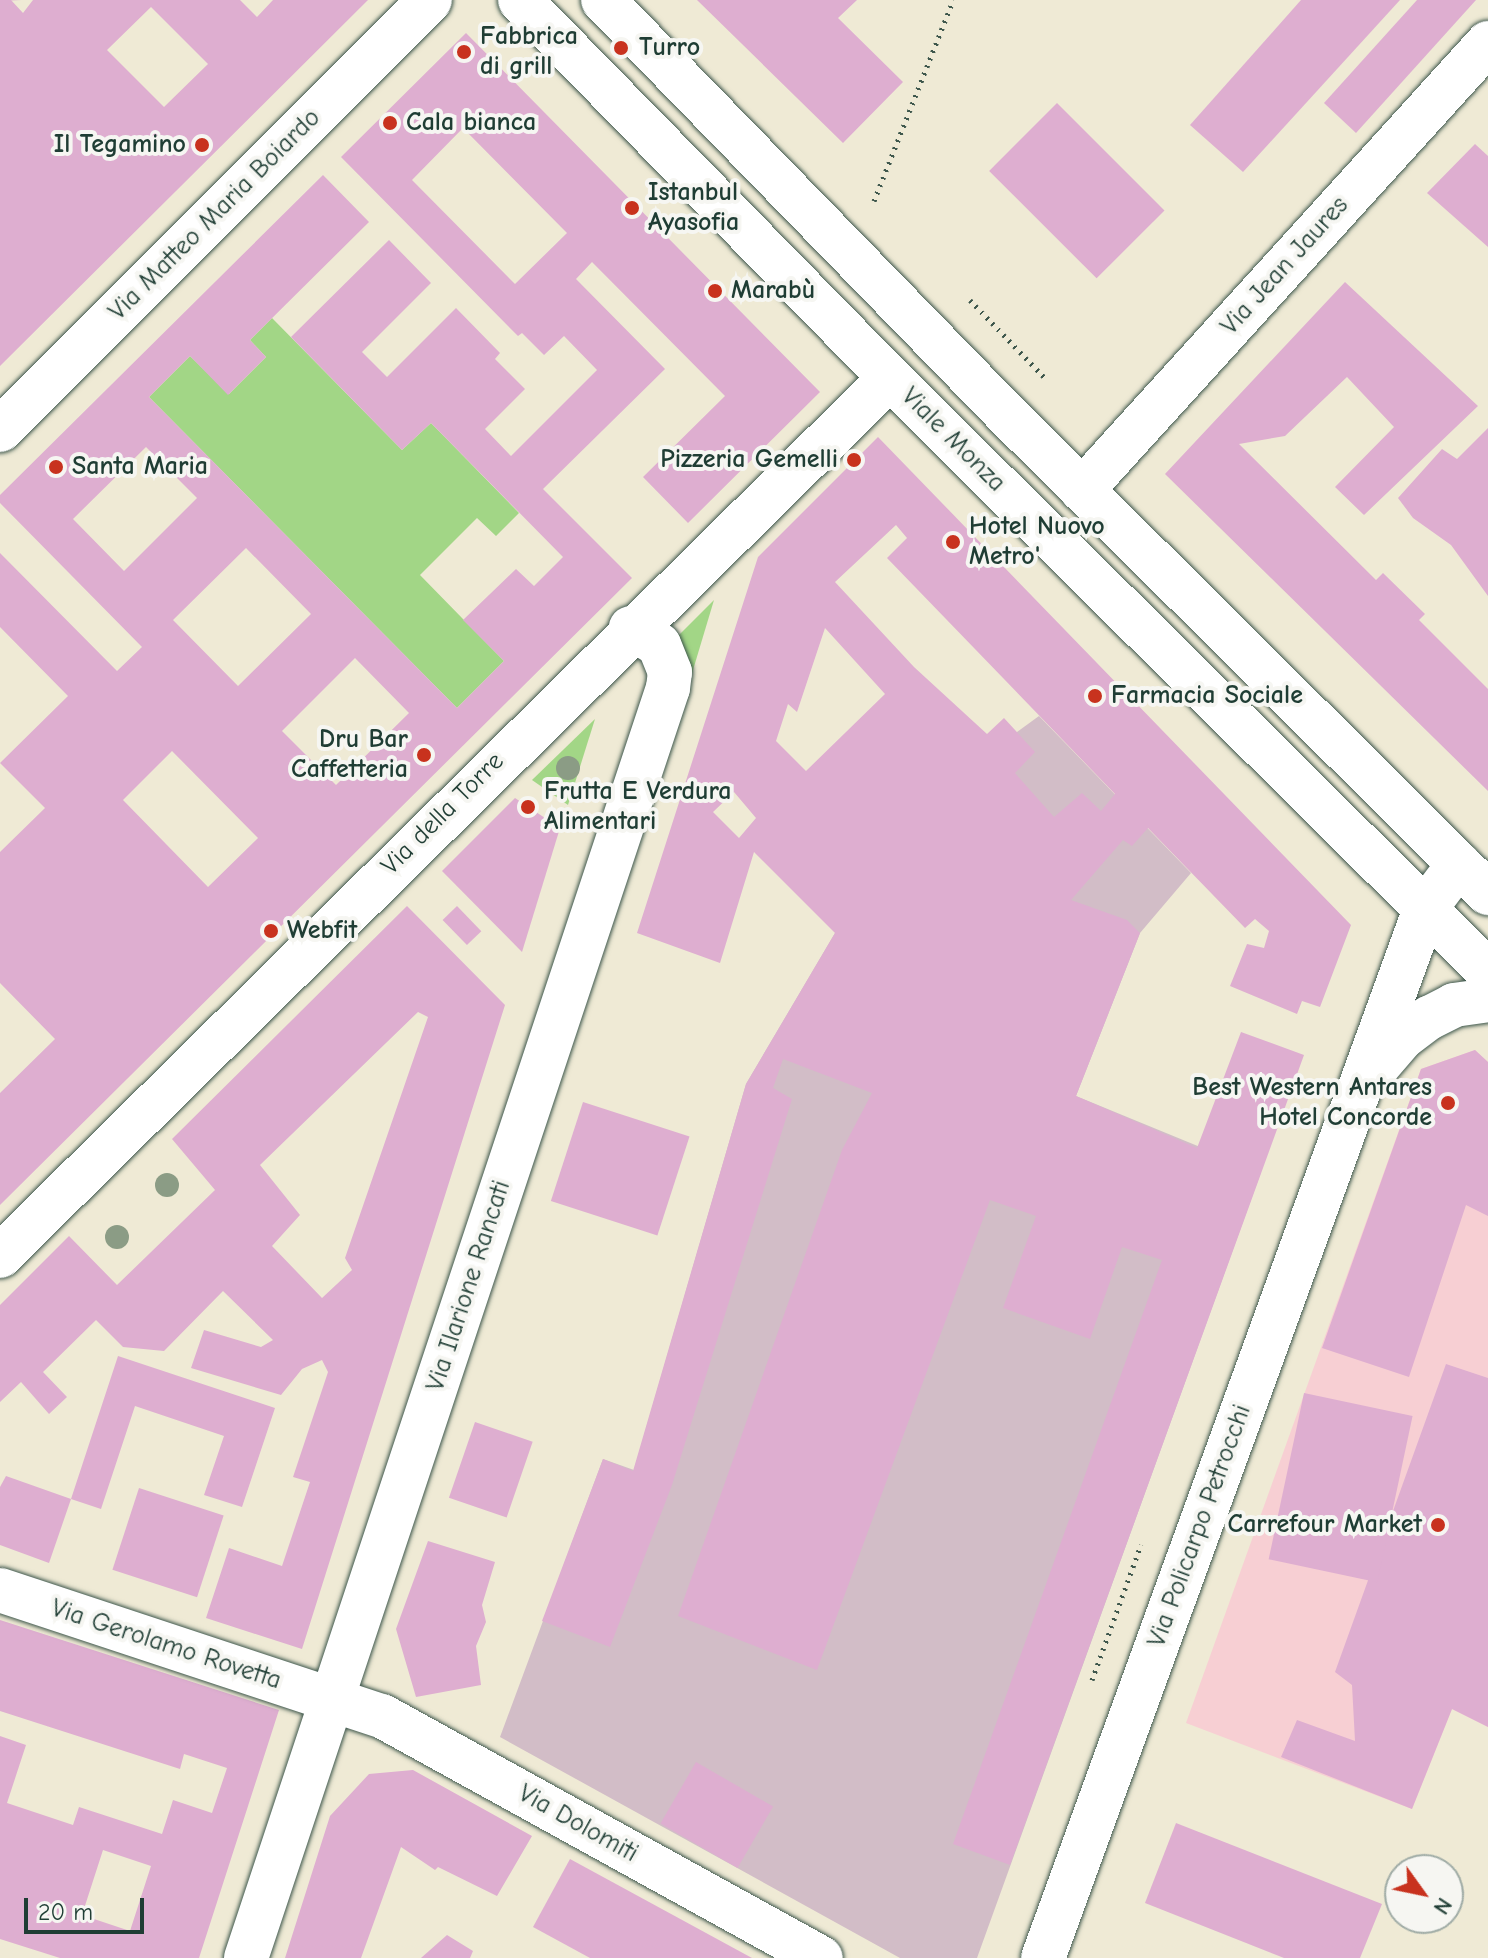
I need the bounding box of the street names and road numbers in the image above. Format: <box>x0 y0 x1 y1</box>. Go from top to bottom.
street label: Via Matteo Maria Boiardo <box>103 103 327 327</box>
street label: Via Jean Jaures <box>1215 190 1355 342</box>
street label: Viale Monza <box>894 381 1012 499</box>
street label: Via della Torre <box>375 746 511 882</box>
street label: Via Ilarione Rancati <box>420 1177 518 1395</box>
street label: Via Policarpo Petrocchi <box>1142 1401 1258 1651</box>
street label: Via Gerolamo Rovetta <box>47 1593 285 1697</box>
street label: Via Dolomiti <box>513 1778 643 1870</box>

